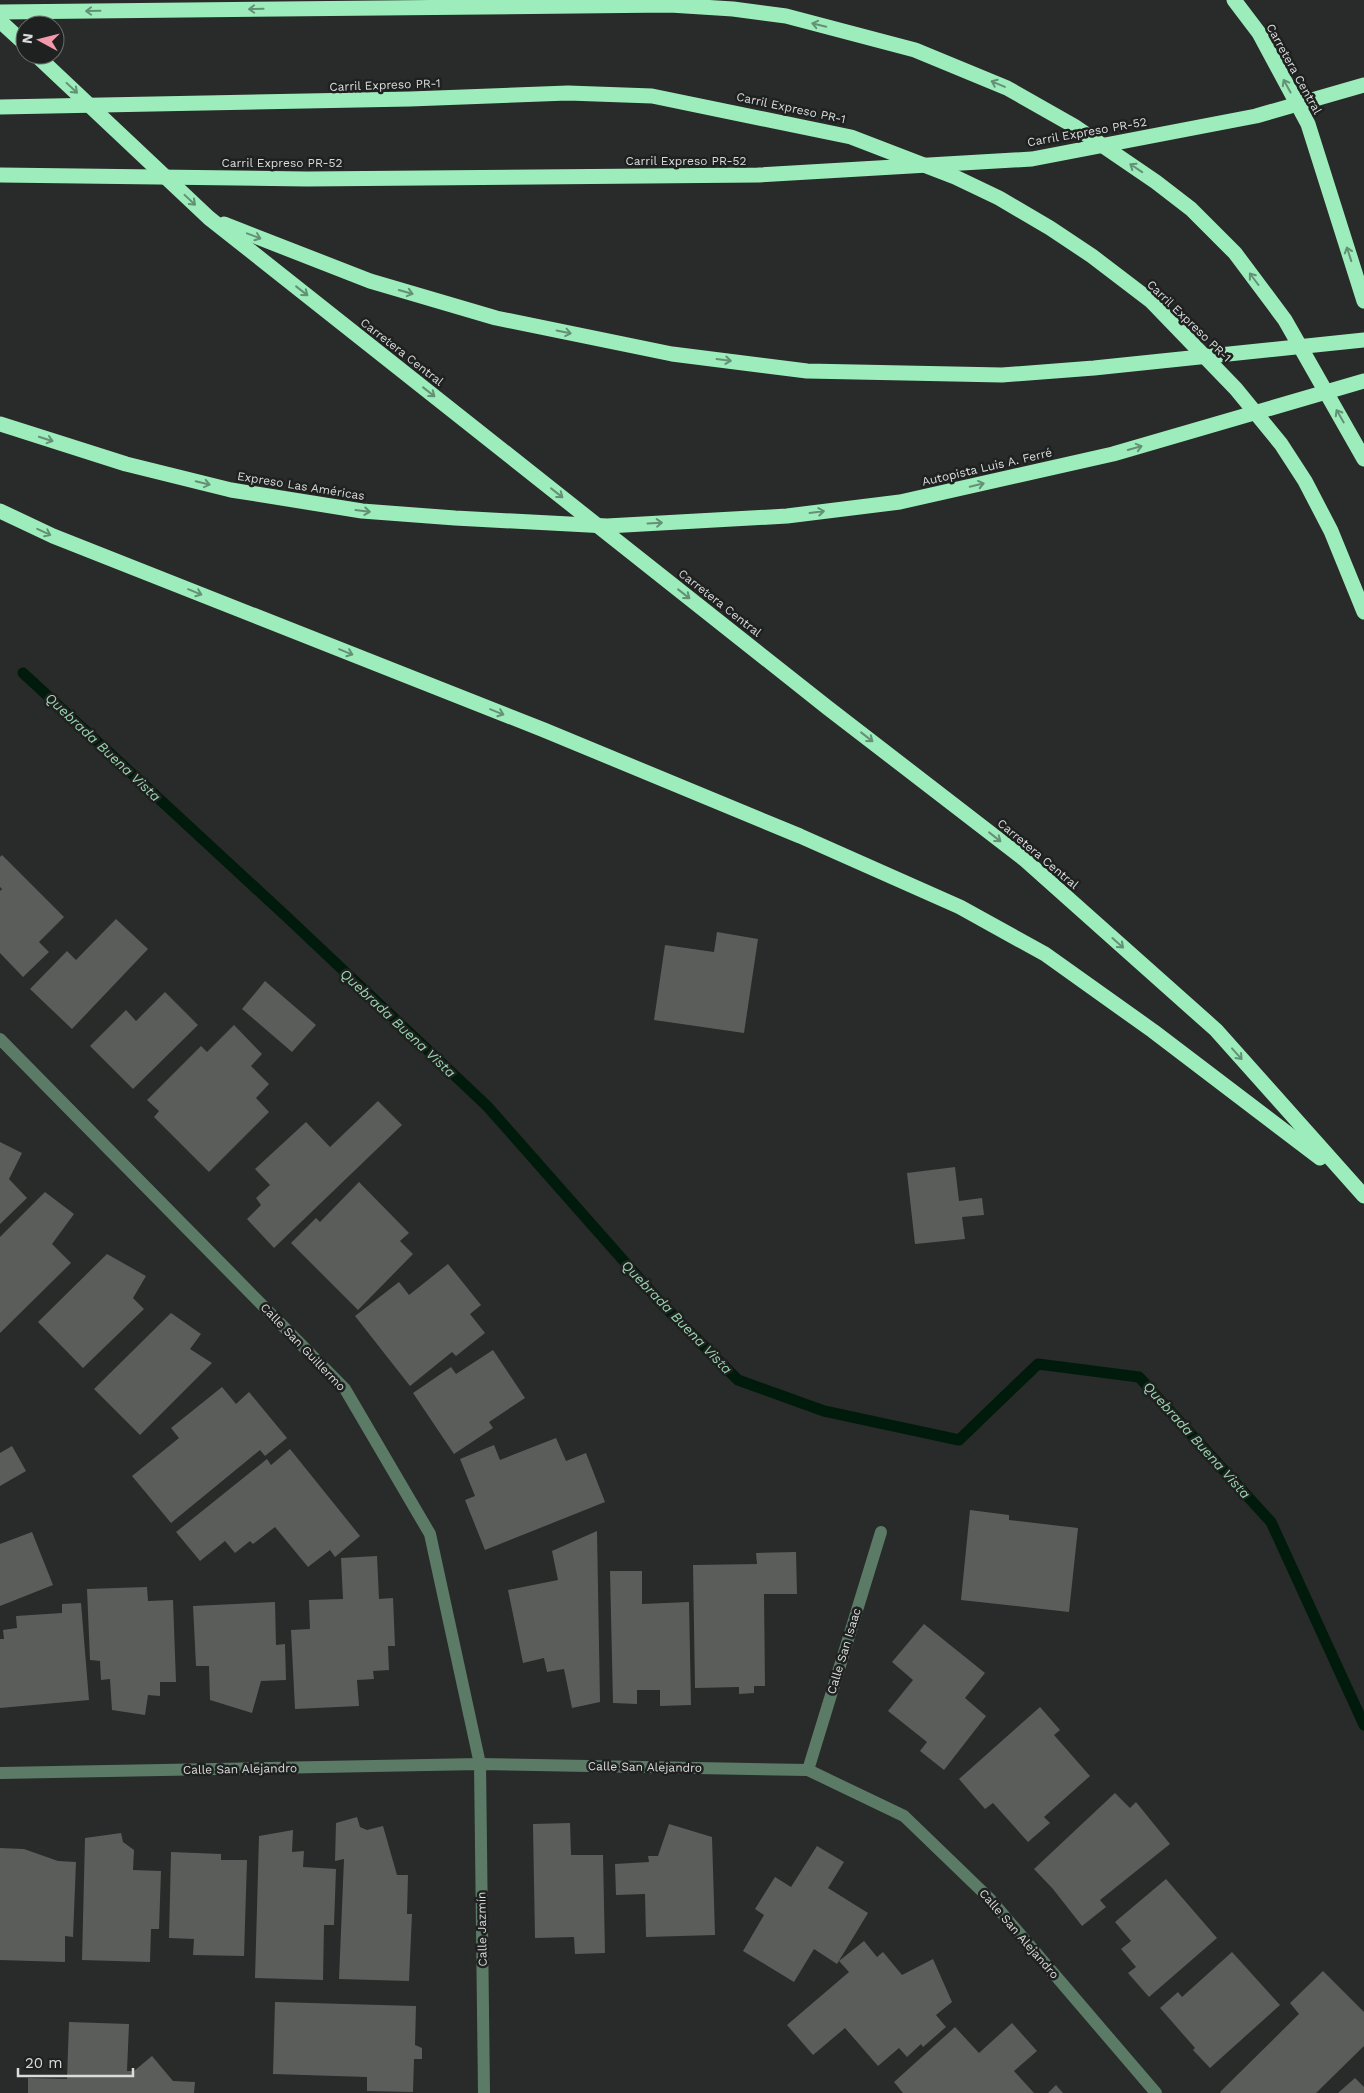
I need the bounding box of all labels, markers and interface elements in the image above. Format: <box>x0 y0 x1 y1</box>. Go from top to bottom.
one-way arrow <box>248 4 264 14</box>
one-way arrow <box>85 6 102 16</box>
north arrow <box>15 15 65 65</box>
one-way arrow <box>811 19 827 29</box>
street label: Carretera Central <box>1263 21 1325 117</box>
text: N <box>19 32 36 45</box>
street label: Carril Expreso PR-1 <box>329 76 441 94</box>
one-way arrow <box>991 79 1006 88</box>
one-way arrow <box>1282 79 1292 94</box>
one-way arrow <box>65 82 78 94</box>
street label: Carril Expreso PR-1 <box>735 90 847 126</box>
street label: Carril Expreso PR-52 <box>1026 115 1148 149</box>
street label: Carril Expreso PR-52 <box>625 154 747 168</box>
street label: Carril Expreso PR-52 <box>221 156 343 170</box>
one-way arrow <box>1130 163 1144 173</box>
one-way arrow <box>183 194 196 206</box>
one-way arrow <box>246 231 261 241</box>
one-way arrow <box>1344 247 1354 263</box>
one-way arrow <box>1249 272 1259 286</box>
street label: Carril Expreso PR-1 <box>1144 277 1234 365</box>
one-way arrow <box>295 286 308 297</box>
one-way arrow <box>398 287 414 297</box>
street label: Carretera Central <box>358 315 447 389</box>
one-way arrow <box>555 328 571 337</box>
one-way arrow <box>715 355 731 365</box>
one-way arrow <box>422 387 435 398</box>
one-way arrow <box>1335 409 1345 424</box>
one-way arrow <box>38 434 54 444</box>
one-way arrow <box>1127 442 1143 452</box>
street label: Autopista Luis A. Ferré <box>921 445 1054 489</box>
street label: Expreso Las Américas <box>236 469 366 503</box>
one-way arrow <box>194 479 210 488</box>
one-way arrow <box>969 480 985 489</box>
one-way arrow <box>550 488 564 498</box>
one-way arrow <box>354 506 370 516</box>
one-way arrow <box>809 507 825 517</box>
one-way arrow <box>647 519 663 528</box>
one-way arrow <box>36 528 51 537</box>
street label: Carretera Central <box>676 566 765 640</box>
one-way arrow <box>187 588 202 598</box>
one-way arrow <box>677 588 690 599</box>
one-way arrow <box>338 648 353 657</box>
water label: Quebrada Buena Vista <box>42 689 164 805</box>
one-way arrow <box>489 708 504 717</box>
one-way arrow <box>860 732 873 743</box>
street label: Carretera Central <box>995 816 1082 892</box>
one-way arrow <box>988 832 1002 842</box>
one-way arrow <box>1111 938 1124 949</box>
water label: Quebrada Buena Vista <box>337 965 459 1081</box>
one-way arrow <box>1231 1047 1243 1060</box>
water label: Quebrada Buena Vista <box>619 1257 736 1377</box>
street label: Calle San Guillermo <box>258 1300 348 1394</box>
water label: Quebrada Buena Vista <box>1140 1378 1254 1502</box>
street label: Calle San Isaac <box>824 1606 864 1696</box>
street label: Calle San Alejandro <box>588 1759 702 1775</box>
street label: Calle San Alejandro <box>183 1761 297 1777</box>
street label: Calle San Alejandro <box>976 1886 1062 1982</box>
street label: Calle Jazmín <box>474 1891 490 1967</box>
scale bar <box>18 2046 132 2078</box>
text: 20 m <box>25 2054 63 2072</box>

